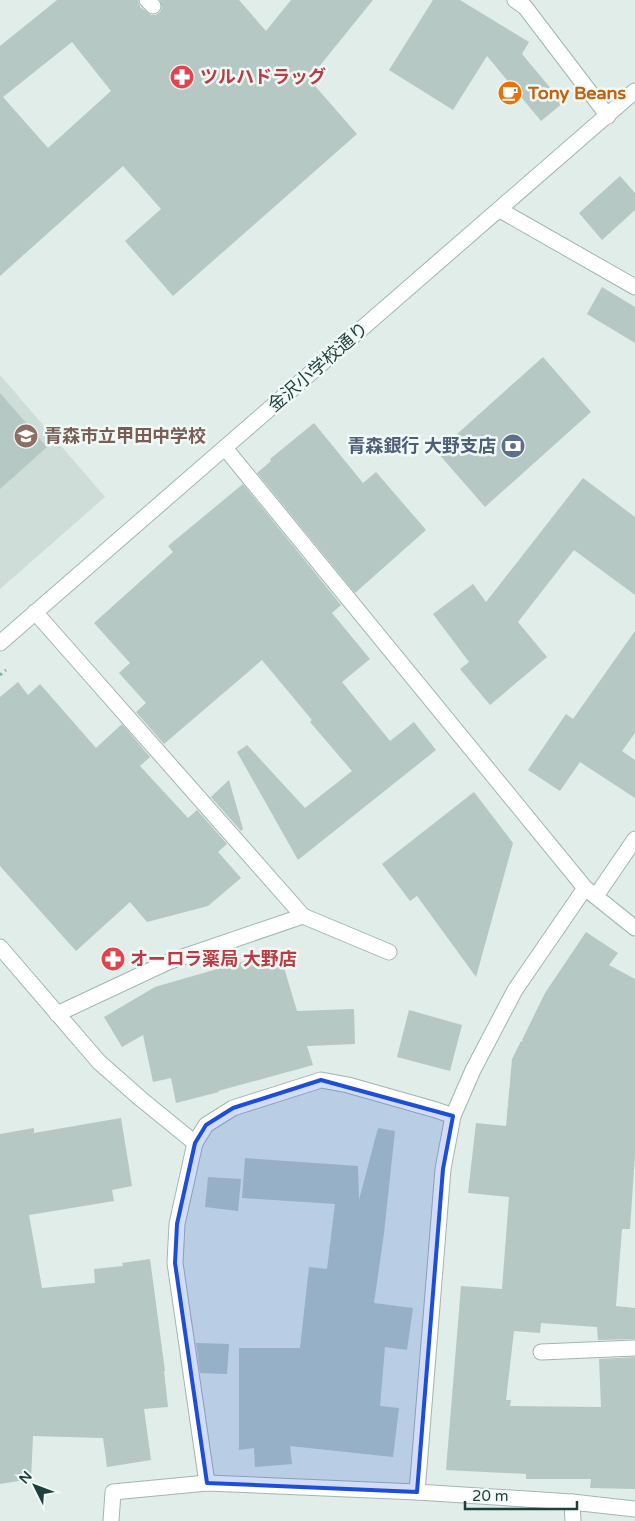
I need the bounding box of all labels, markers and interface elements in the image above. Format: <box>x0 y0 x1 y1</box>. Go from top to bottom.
pharmacy icon: ツルハドラッグ <box>169 64 195 90</box>
place label: ツルハドラッグ <box>200 66 326 88</box>
cafe icon: Tony Beans <box>497 80 523 106</box>
place label: Tony Beans <box>527 82 627 104</box>
street label: 金沢小学校通り <box>263 317 373 417</box>
school or university icon: 青森市立甲田中学校 <box>13 423 39 449</box>
place label: 青森市立甲田中学校 <box>44 425 206 447</box>
bank icon: 青森銀行 大野支店 <box>500 433 526 459</box>
place label: 青森銀行 大野支店 <box>347 435 496 457</box>
pharmacy icon: オーロラ薬局 大野店 <box>100 946 126 972</box>
place label: オーロラ薬局 大野店 <box>130 948 297 970</box>
north arrow <box>10 1461 60 1511</box>
text: N <box>16 1468 36 1488</box>
scale bar <box>465 1478 578 1510</box>
text: 20 m <box>472 1487 509 1505</box>

